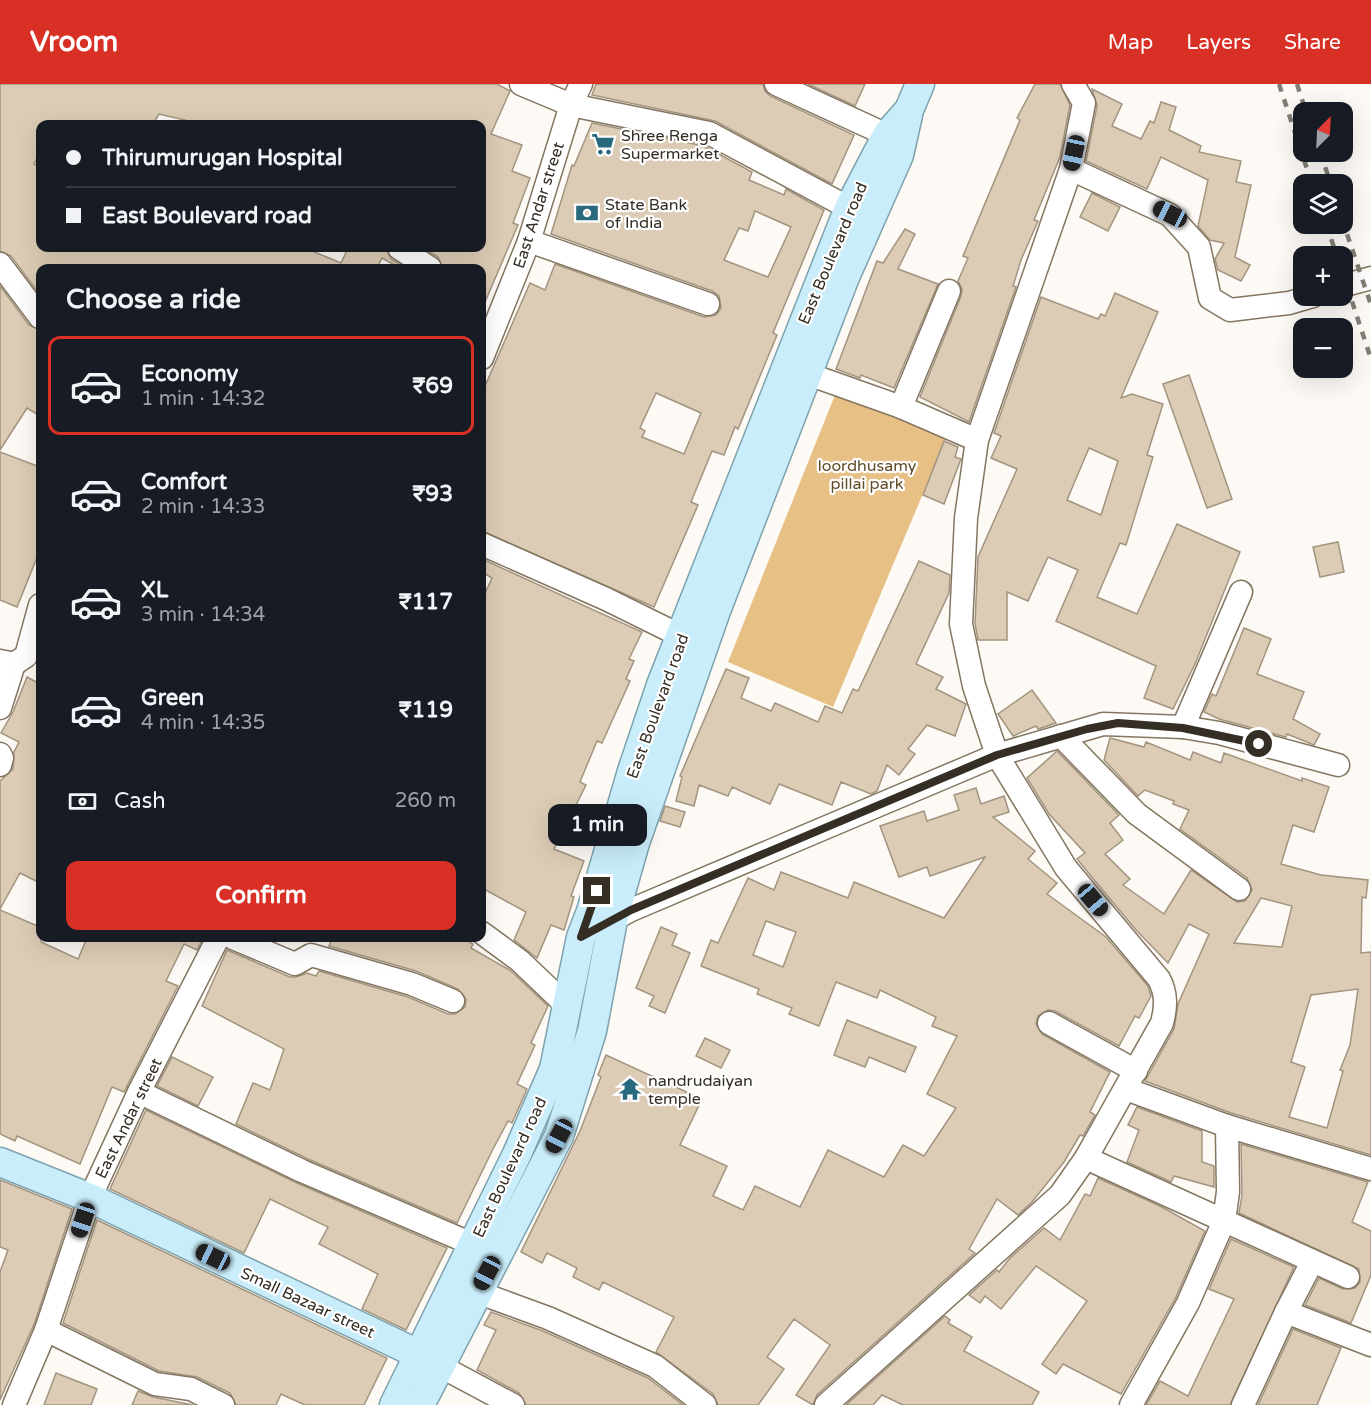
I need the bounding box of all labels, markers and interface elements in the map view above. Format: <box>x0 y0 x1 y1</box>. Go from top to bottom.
text: Vroom <box>30 25 118 59</box>
text: Map <box>1108 30 1153 55</box>
text: Layers <box>1186 30 1251 55</box>
text: Share <box>1284 30 1341 55</box>
north arrow <box>1293 102 1353 162</box>
map controls <box>1293 102 1353 378</box>
place label: Shree Renga Supermarket <box>621 126 719 164</box>
supermarket icon: Shree Renga Supermarket <box>590 131 616 157</box>
car <box>1061 134 1087 172</box>
street label: East Andar street <box>509 140 569 271</box>
text: Thirumurugan Hospital <box>102 145 343 171</box>
button: layers <box>1293 174 1353 234</box>
street label: East Boulevard road <box>794 179 872 328</box>
place label: State Bank of India <box>605 195 687 233</box>
car <box>1150 198 1190 230</box>
bank icon: State Bank of India <box>574 200 600 226</box>
text: East Boulevard road <box>102 203 312 229</box>
button: + <box>1293 246 1353 306</box>
text: Choose a ride <box>66 283 241 316</box>
button: − <box>1293 318 1353 378</box>
icon: car <box>69 359 123 413</box>
text: Economy <box>141 361 238 387</box>
text: ₹69 <box>412 373 453 399</box>
text: 1 min · 14:32 <box>141 387 265 411</box>
park label: loordhusamy pillai park <box>818 456 917 494</box>
icon: car <box>69 467 123 521</box>
text: Comfort <box>141 469 227 495</box>
text: ₹93 <box>412 481 453 507</box>
text: 2 min · 14:33 <box>141 495 265 519</box>
icon: car <box>69 575 123 629</box>
text: XL <box>141 577 168 603</box>
text: ₹117 <box>399 589 453 615</box>
text: 3 min · 14:34 <box>141 603 265 627</box>
street label: East Boulevard road <box>622 631 693 781</box>
icon: car <box>69 683 123 737</box>
text: Green <box>141 685 204 711</box>
text: ₹119 <box>399 697 453 723</box>
text: 4 min · 14:35 <box>141 711 265 735</box>
route start <box>1245 730 1272 757</box>
icon: cash <box>66 785 99 818</box>
text: Cash <box>114 788 166 814</box>
text: 260 m <box>395 789 456 813</box>
callout: 1 min <box>548 804 646 846</box>
text: 1 min <box>571 813 624 837</box>
button: Confirm <box>66 861 456 930</box>
route end <box>583 877 610 904</box>
car <box>1075 880 1111 920</box>
street label: East Andar street <box>91 1055 167 1182</box>
place label: nandrudaiyan temple <box>648 1071 753 1109</box>
temple icon: nandrudaiyan temple <box>617 1076 643 1102</box>
street label: East Boulevard road <box>469 1094 551 1241</box>
car <box>543 1116 575 1156</box>
car <box>69 1200 97 1240</box>
car <box>193 1241 233 1273</box>
car <box>471 1253 503 1293</box>
street label: Small Bazaar street <box>237 1263 378 1343</box>

